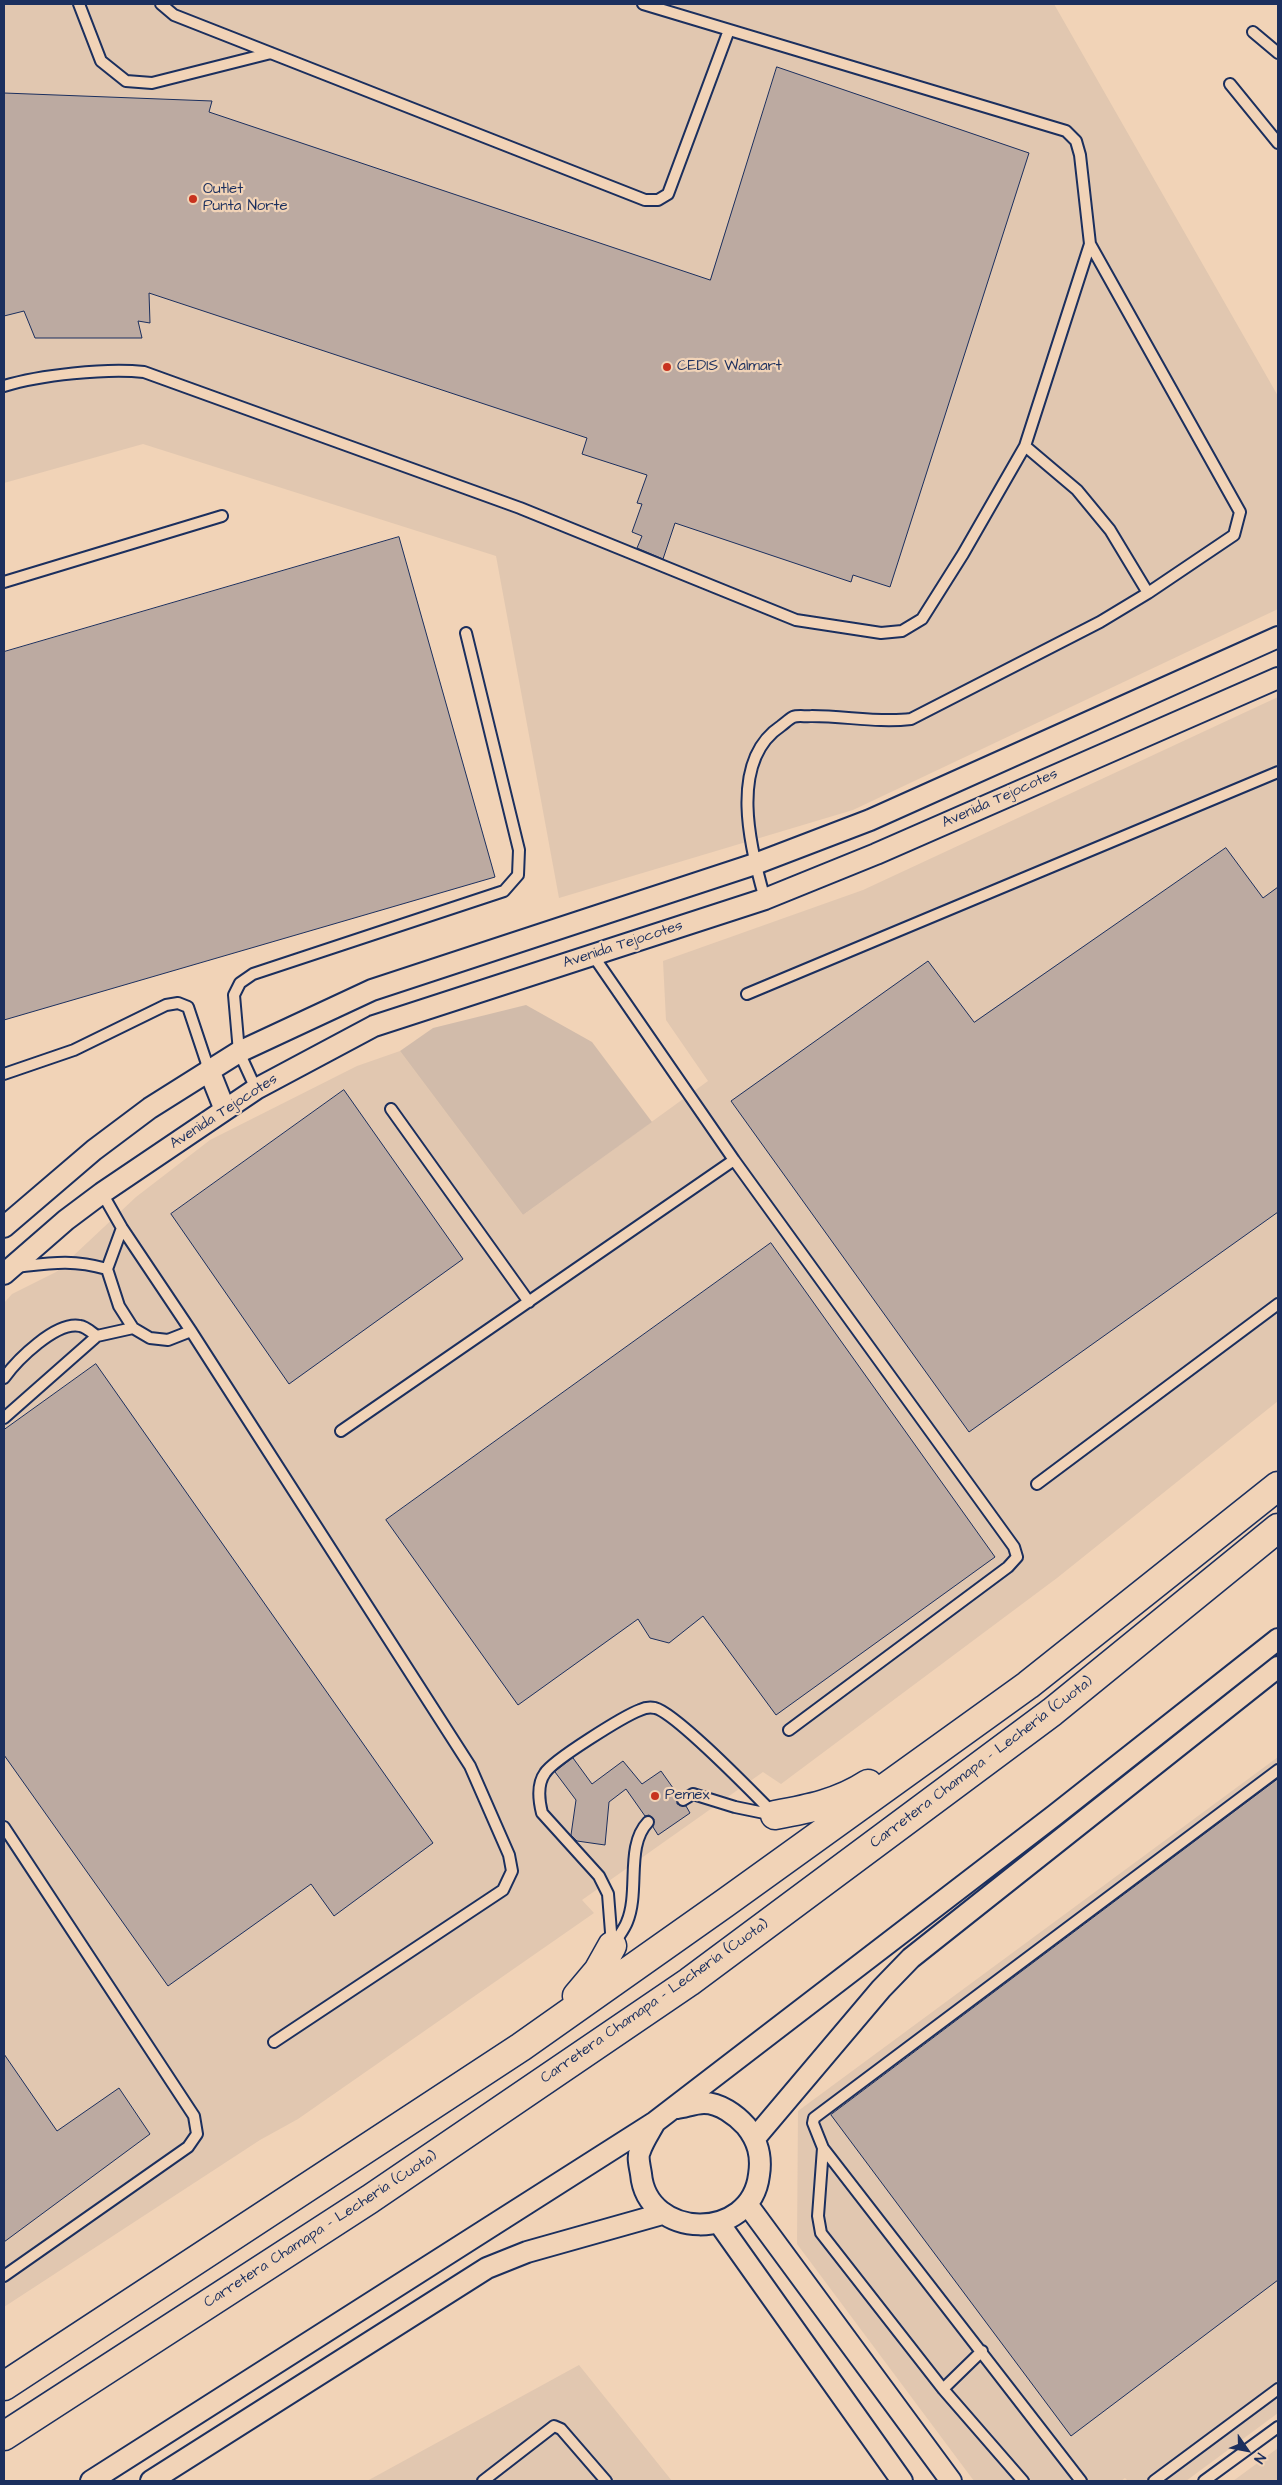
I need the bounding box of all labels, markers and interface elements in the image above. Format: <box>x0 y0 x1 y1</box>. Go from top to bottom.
place label: Outlet Punta Norte <box>203 181 288 216</box>
marker: Outlet Punta Norte <box>187 193 199 205</box>
place label: CEDIS Walmart <box>677 358 782 376</box>
marker: CEDIS Walmart <box>661 361 673 373</box>
street label: Avenida Tejocotes <box>939 765 1061 833</box>
street label: Avenida Tejocotes <box>561 917 685 973</box>
street label: Avenida Tejocotes <box>167 1070 281 1154</box>
street label: Carretera Chamapa - Lechería (Cuota) <box>867 1673 1097 1853</box>
place label: Pemex <box>665 1787 710 1805</box>
marker: Pemex <box>649 1790 661 1802</box>
street label: Carretera Chamapa - Lechería (Cuota) <box>537 1916 773 2088</box>
street label: Carretera Chamapa - Lechería (Cuota) <box>201 2148 441 2312</box>
north arrow <box>1222 2425 1272 2475</box>
text: N <box>1249 2449 1270 2467</box>

